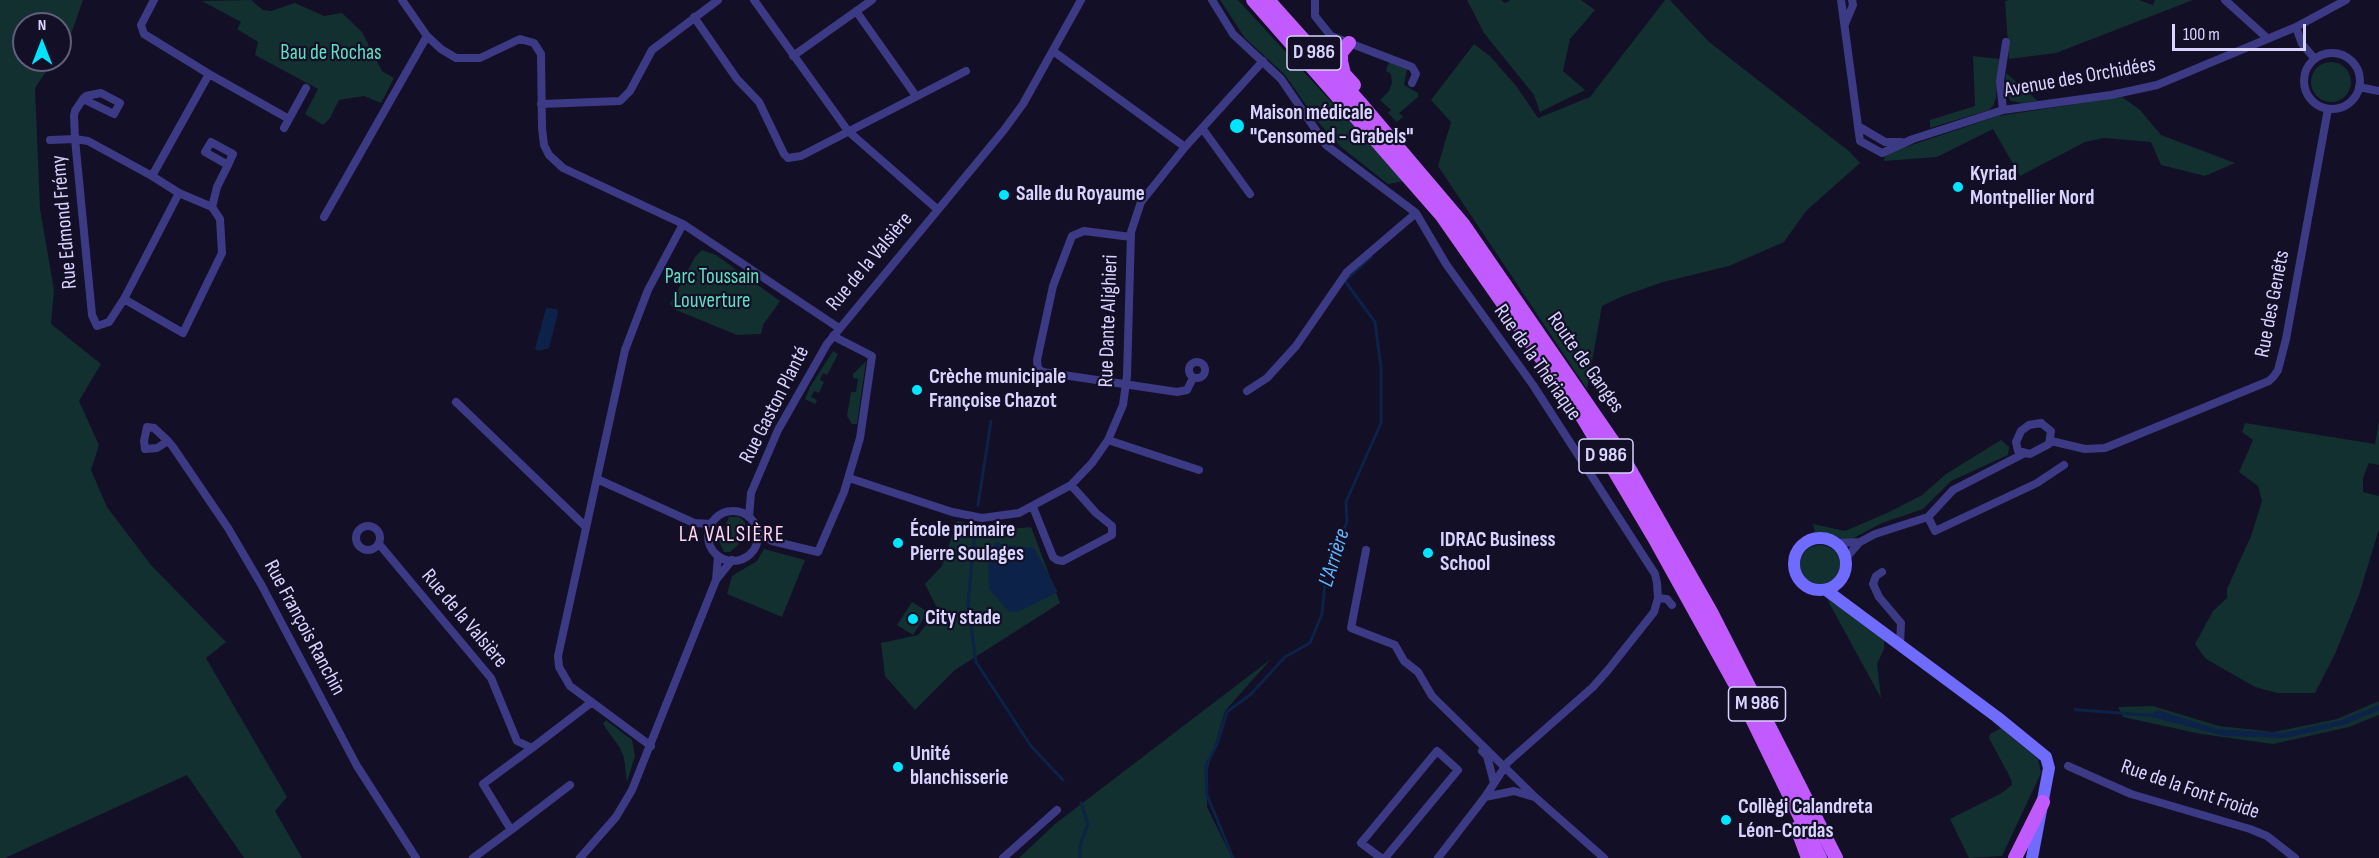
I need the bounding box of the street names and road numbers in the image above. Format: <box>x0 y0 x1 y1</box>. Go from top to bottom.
road number: D 986 <box>1287 36 1341 70</box>
street label: Avenue des Orchidées <box>2002 52 2158 104</box>
street label: Rue Edmond Frémy <box>47 154 83 290</box>
street label: Rue de la Valsière <box>821 208 919 316</box>
street label: Rue des Genêts <box>2250 248 2296 360</box>
street label: Rue Dante Alighieri <box>1094 254 1124 388</box>
street label: Rue de la Thériaque <box>1488 300 1586 426</box>
street label: Route de Ganges <box>1541 308 1629 418</box>
street label: Rue Gaston Planté <box>735 342 815 468</box>
road number: D 986 <box>1579 439 1633 473</box>
street label: Rue François Ranchin <box>258 556 350 700</box>
street label: Rue de la Valsière <box>415 565 513 673</box>
road number: M 986 <box>1728 687 1786 721</box>
street label: Rue de la Font Froide <box>2117 755 2263 825</box>

